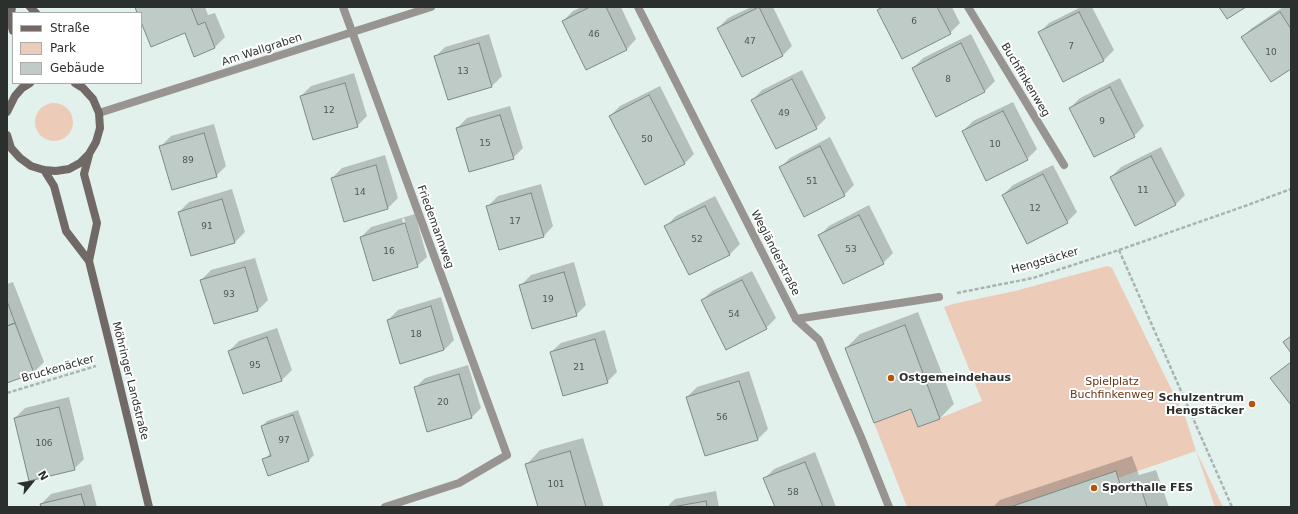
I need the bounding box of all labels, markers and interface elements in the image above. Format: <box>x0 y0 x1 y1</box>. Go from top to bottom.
legend <box>12 12 142 84</box>
house number: 6 <box>911 17 917 27</box>
text: Straße <box>50 21 90 35</box>
house number: 46 <box>588 30 600 40</box>
street label: Am Wallgraben <box>220 31 304 69</box>
house number: 47 <box>744 37 756 47</box>
text: Park <box>50 41 76 55</box>
street label: Buchfinkenweg <box>998 41 1052 119</box>
house number: 7 <box>1068 42 1074 52</box>
house number: 10 <box>1265 48 1277 58</box>
text: Gebäude <box>50 61 104 75</box>
house number: 13 <box>457 67 469 77</box>
house number: 8 <box>945 75 951 85</box>
house number: 12 <box>323 106 335 116</box>
house number: 49 <box>778 109 790 119</box>
house number: 9 <box>1099 117 1105 127</box>
house number: 50 <box>641 135 653 145</box>
house number: 15 <box>479 139 491 149</box>
house number: 10 <box>989 140 1001 150</box>
house number: 89 <box>182 156 194 166</box>
house number: 51 <box>806 177 818 187</box>
street label: Friedemannweg <box>414 184 456 270</box>
house number: 11 <box>1137 186 1149 196</box>
house number: 14 <box>354 188 366 198</box>
house number: 12 <box>1029 204 1041 214</box>
street label: Wegländerstraße <box>748 208 802 298</box>
house number: 17 <box>509 217 521 227</box>
house number: 91 <box>201 222 213 232</box>
house number: 52 <box>691 235 703 245</box>
house number: 53 <box>845 245 857 255</box>
street label: Hengstäcker <box>1010 245 1080 277</box>
house number: 16 <box>383 247 395 257</box>
house number: 93 <box>223 290 235 300</box>
house number: 19 <box>542 295 554 305</box>
house number: 54 <box>728 310 740 320</box>
street label: Möhringer Landstraße <box>109 321 151 441</box>
house number: 18 <box>410 330 422 340</box>
street label: Bruckenäcker <box>20 352 96 386</box>
house number: 95 <box>249 361 261 371</box>
house number: 21 <box>573 363 585 373</box>
place label: Ostgemeindehaus <box>899 371 1011 385</box>
marker: Ostgemeindehaus <box>886 373 896 383</box>
park label: Spielplatz Buchfinkenweg <box>1070 375 1154 401</box>
place label: Schulzentrum Hengstäcker <box>1158 391 1244 417</box>
house number: 20 <box>437 398 449 408</box>
marker: Schulzentrum Hengstäcker <box>1247 399 1257 409</box>
house number: 56 <box>716 413 728 423</box>
house number: 97 <box>278 436 290 446</box>
house number: 106 <box>35 439 53 449</box>
north arrow <box>12 462 52 502</box>
text: N <box>35 469 51 483</box>
house number: 101 <box>547 480 565 490</box>
place label: Sporthalle FES <box>1102 481 1193 495</box>
marker: Sporthalle FES <box>1089 483 1099 493</box>
house number: 58 <box>787 488 799 498</box>

